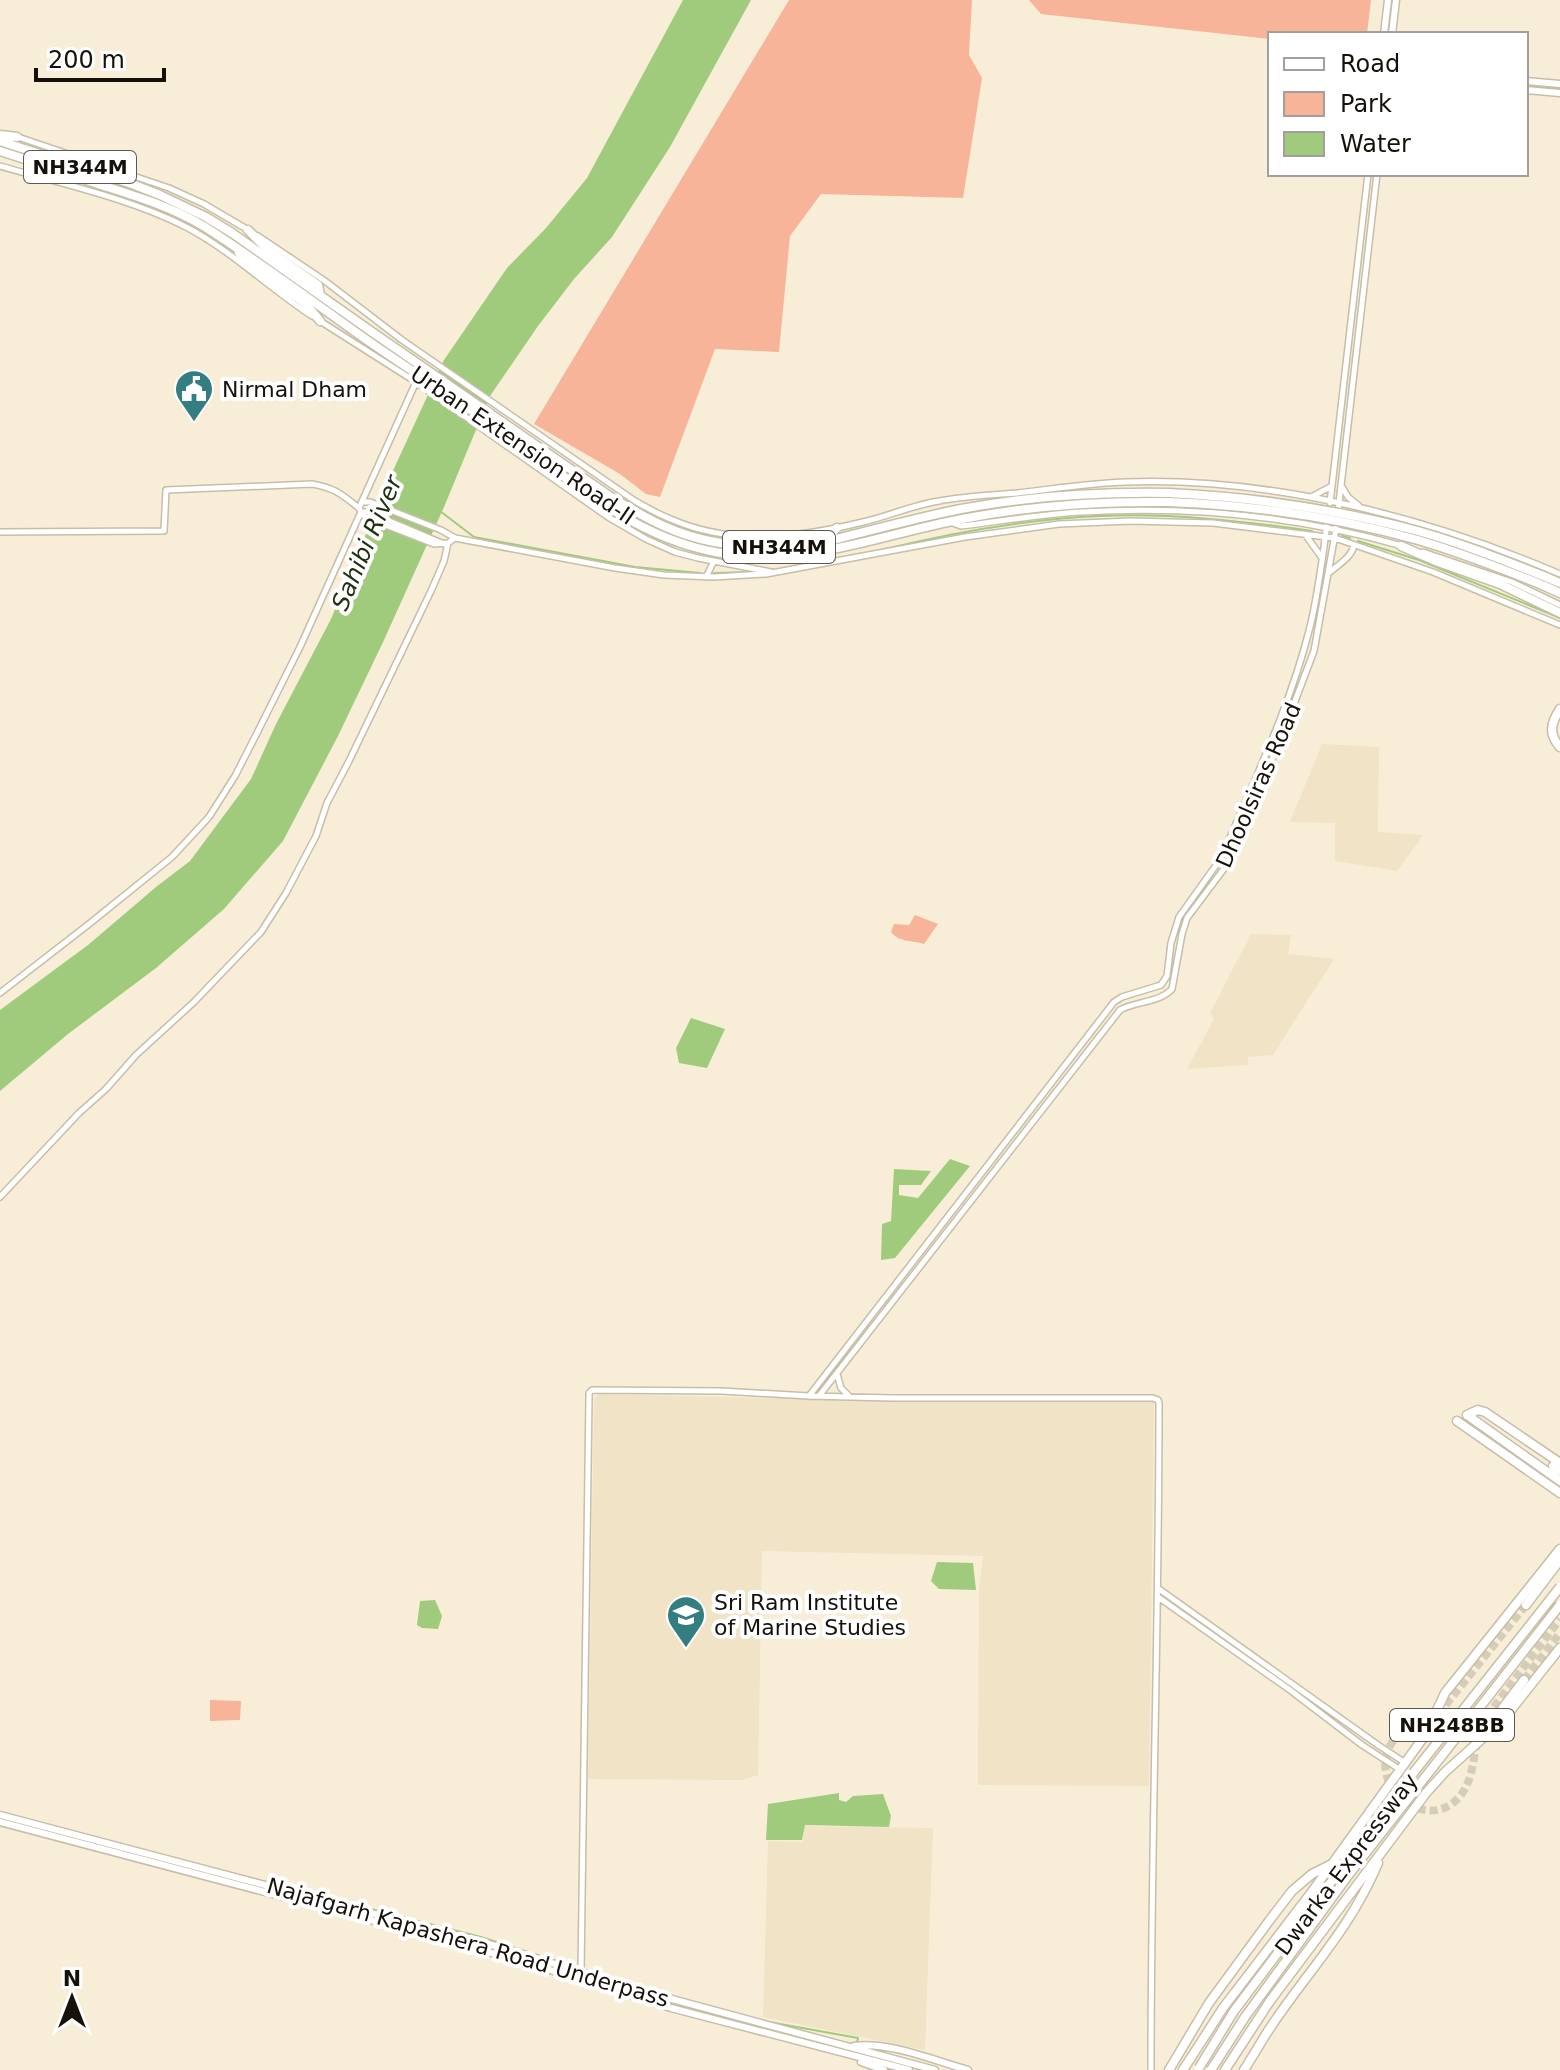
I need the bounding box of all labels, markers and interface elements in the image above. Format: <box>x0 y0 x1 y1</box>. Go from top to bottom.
scale bar <box>36 32 164 82</box>
legend <box>1268 32 1528 176</box>
text: 200 m <box>48 46 125 74</box>
text: Road <box>1340 50 1400 78</box>
text: Park <box>1340 90 1392 118</box>
text: Water <box>1340 130 1411 158</box>
road number: NH344M <box>24 151 136 183</box>
street label: Urban Extension Road-II <box>406 361 639 530</box>
public building icon: Nirmal Dham <box>173 368 215 423</box>
place label: Nirmal Dham <box>222 377 367 402</box>
water label: Sahibi River <box>326 470 409 615</box>
road number: NH344M <box>723 531 835 563</box>
street label: Dhoolsiras Road <box>1211 699 1306 871</box>
place label: Sri Ram Institute of Marine Studies <box>714 1590 906 1640</box>
school or university icon: Sri Ram Institute of Marine Studies <box>665 1594 707 1649</box>
road number: NH248BB <box>1390 1709 1514 1741</box>
street label: Dwarka Expressway <box>1270 1769 1423 1960</box>
street label: Najafgarh Kapashera Road Underpass <box>264 1873 672 2012</box>
north arrow <box>32 1958 112 2038</box>
text: N <box>63 1966 81 1991</box>

